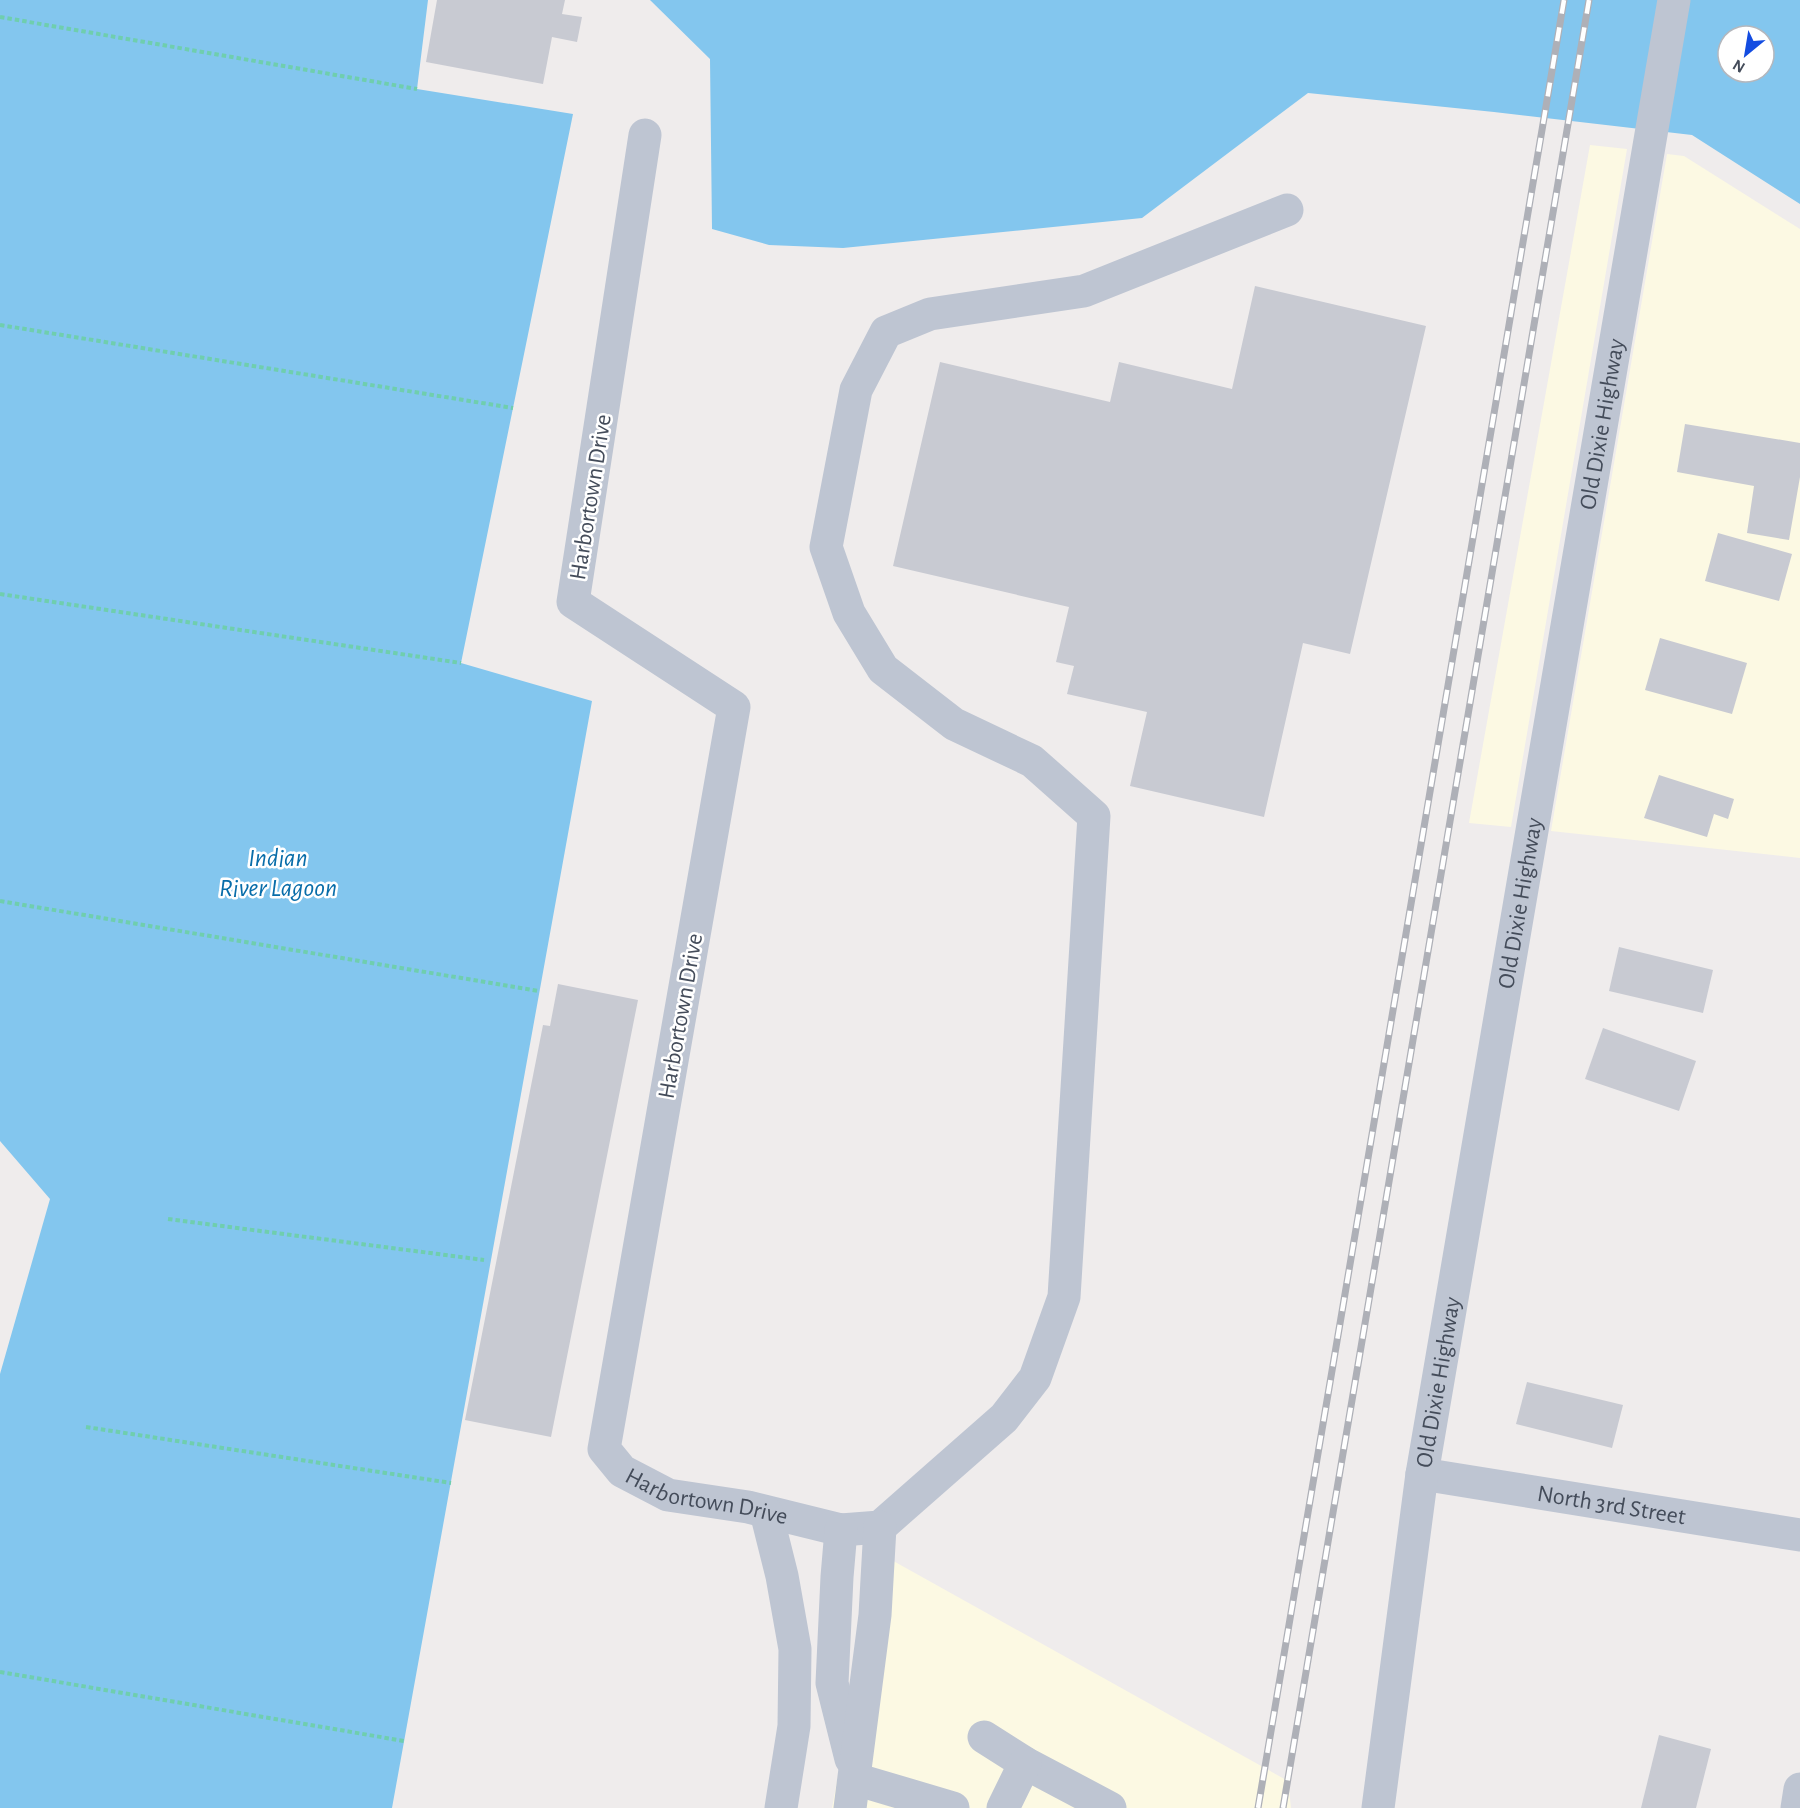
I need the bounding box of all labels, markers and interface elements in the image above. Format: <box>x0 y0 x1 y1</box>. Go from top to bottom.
north arrow <box>1716 24 1776 84</box>
text: N <box>1730 56 1748 76</box>
street label: Old Dixie Highway <box>1576 337 1629 512</box>
street label: Harbortown Drive <box>566 413 616 582</box>
street label: Old Dixie Highway <box>1494 816 1547 991</box>
water label: Indian River Lagoon <box>219 845 337 901</box>
street label: Harbortown Drive <box>655 932 707 1101</box>
street label: Old Dixie Highway <box>1412 1295 1465 1470</box>
street label: Harbortown Drive <box>621 1464 790 1529</box>
street label: North 3rd Street <box>1535 1482 1688 1529</box>

